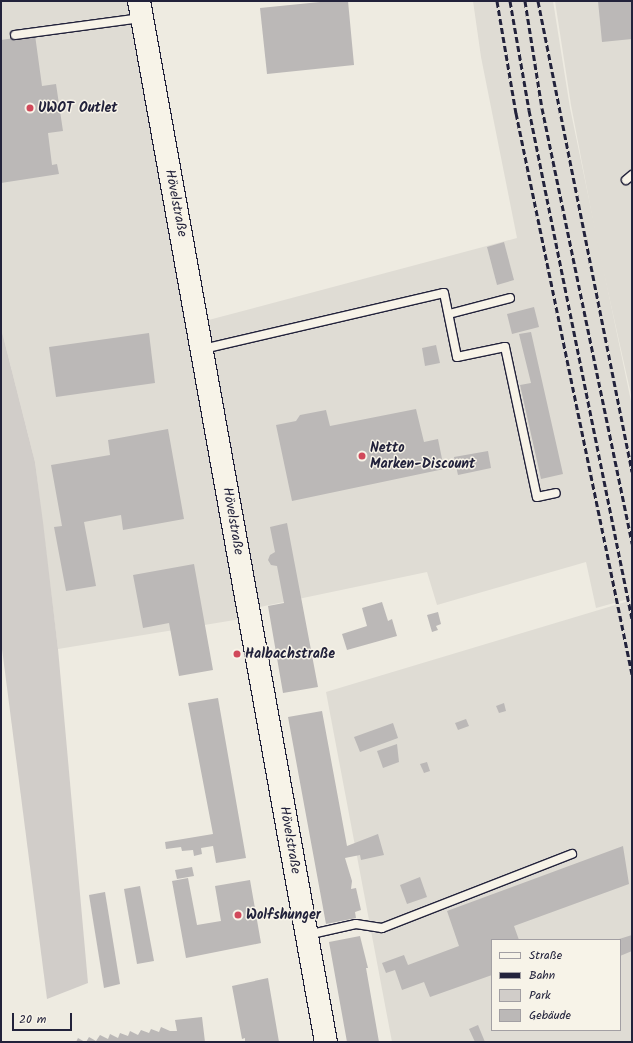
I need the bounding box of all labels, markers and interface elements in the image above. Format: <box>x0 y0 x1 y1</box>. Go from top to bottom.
place label: UWOT Outlet <box>38 100 118 116</box>
marker: UWOT Outlet <box>25 103 35 113</box>
street label: Hövelstraße <box>161 168 191 238</box>
place label: Netto Marken-Discount <box>370 440 475 472</box>
marker: Netto Marken-Discount <box>357 451 367 461</box>
street label: Hövelstraße <box>219 486 247 556</box>
place label: Halbachstraße <box>245 646 335 662</box>
marker: Halbachstraße <box>232 649 242 659</box>
street label: Hövelstraße <box>276 805 304 875</box>
place label: Wolfshunger <box>246 907 321 923</box>
marker: Wolfshunger <box>233 910 243 920</box>
legend <box>491 939 621 1031</box>
text: Straße <box>529 946 562 965</box>
text: Bahn <box>529 966 555 985</box>
text: Park <box>529 986 551 1005</box>
scale bar <box>14 1005 74 1031</box>
text: Gebäude <box>529 1006 571 1025</box>
text: 20 m <box>19 1010 46 1029</box>

